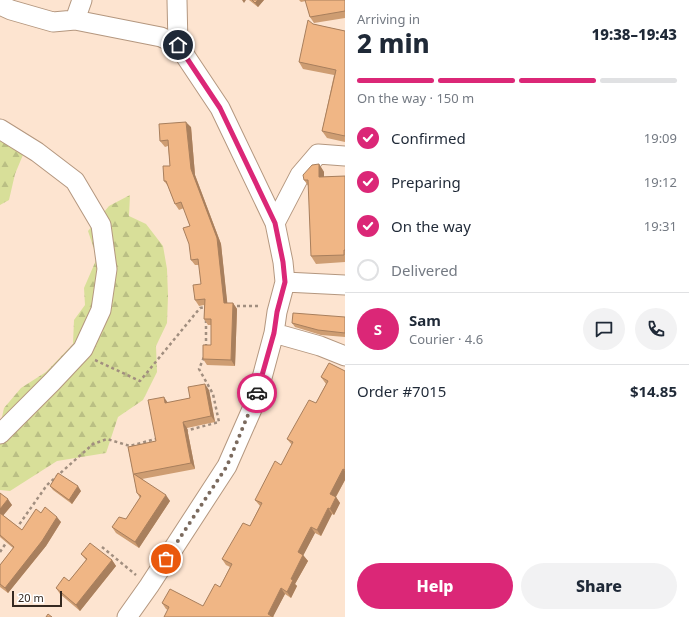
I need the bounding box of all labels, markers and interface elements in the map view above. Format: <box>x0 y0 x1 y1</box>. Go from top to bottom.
text: Arriving in <box>357 10 420 28</box>
text: 19:38–19:43 <box>592 24 677 44</box>
text: 2 min <box>357 25 430 61</box>
pin <box>161 28 195 62</box>
icon: home <box>167 34 189 56</box>
text: On the way · 150 m <box>357 89 474 107</box>
icon: check <box>357 127 379 149</box>
text: Confirmed <box>391 128 466 148</box>
text: 19:09 <box>644 129 677 147</box>
icon: check <box>357 171 379 193</box>
text: Preparing <box>391 172 461 192</box>
text: 19:12 <box>644 173 677 191</box>
icon: check <box>357 215 379 237</box>
text: On the way <box>391 216 471 236</box>
text: 19:31 <box>644 217 677 235</box>
text: Delivered <box>391 260 458 280</box>
button: chat <box>583 308 625 350</box>
button: phone <box>635 308 677 350</box>
text: Sam <box>409 310 441 330</box>
text: S <box>374 319 382 339</box>
text: Courier · 4.6 <box>409 330 483 348</box>
courier <box>237 373 277 413</box>
text: Order #7015 <box>357 381 446 401</box>
text: $14.85 <box>630 381 677 401</box>
icon: car <box>246 382 268 404</box>
pin <box>149 542 183 576</box>
icon: bag <box>155 548 177 570</box>
button: Help <box>357 563 513 609</box>
button: Share <box>521 563 677 609</box>
scale bar <box>12 589 62 608</box>
text: 20 m <box>18 590 44 605</box>

